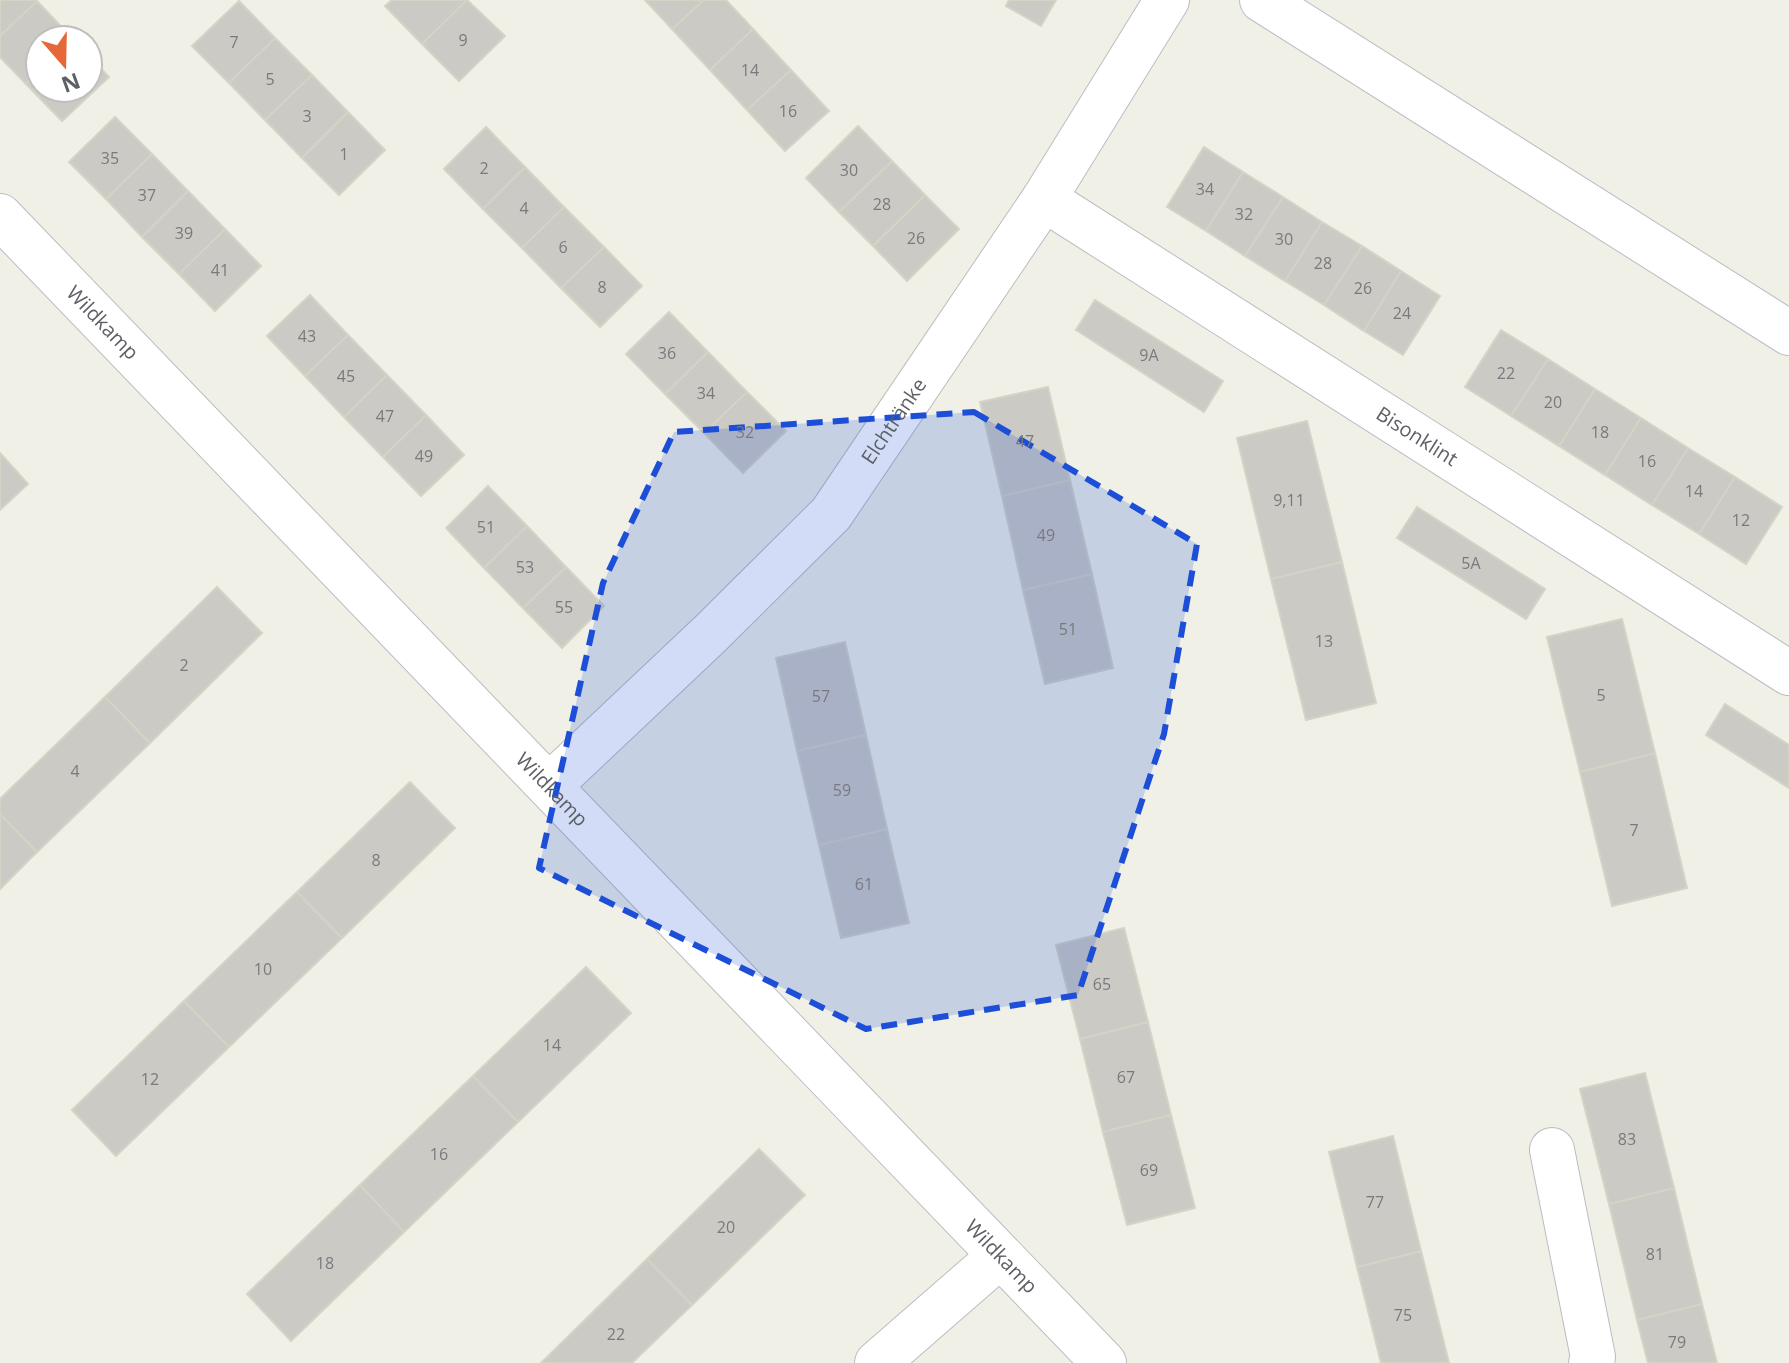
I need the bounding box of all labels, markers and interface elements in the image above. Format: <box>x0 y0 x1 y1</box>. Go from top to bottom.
north arrow <box>24 24 104 104</box>
house number: 9 <box>458 29 468 51</box>
house number: 7 <box>229 31 239 53</box>
house number: 14 <box>741 59 759 81</box>
text: N <box>58 67 85 101</box>
house number: 5 <box>265 68 275 90</box>
house number: 16 <box>779 100 797 122</box>
house number: 3 <box>302 105 312 127</box>
house number: 1 <box>339 143 349 165</box>
house number: 35 <box>101 147 119 169</box>
house number: 2 <box>479 157 489 179</box>
house number: 30 <box>840 159 858 181</box>
house number: 34 <box>1196 178 1214 200</box>
house number: 37 <box>138 184 156 206</box>
house number: 28 <box>873 193 891 215</box>
house number: 4 <box>519 197 529 219</box>
house number: 32 <box>1235 203 1253 225</box>
house number: 39 <box>175 222 193 244</box>
house number: 26 <box>907 227 925 249</box>
house number: 30 <box>1275 228 1293 250</box>
house number: 6 <box>558 236 568 258</box>
house number: 28 <box>1314 252 1332 274</box>
house number: 41 <box>211 259 229 281</box>
house number: 8 <box>597 276 607 298</box>
house number: 26 <box>1354 277 1372 299</box>
street label: Wildkamp <box>61 279 145 365</box>
house number: 24 <box>1393 302 1411 324</box>
house number: 43 <box>298 325 316 347</box>
house number: 36 <box>658 342 676 364</box>
house number: 9A <box>1139 344 1160 366</box>
house number: 22 <box>1497 362 1515 384</box>
house number: 45 <box>337 365 355 387</box>
street label: Elchtränke <box>855 372 932 469</box>
house number: 34 <box>697 382 715 404</box>
house number: 20 <box>1544 391 1562 413</box>
street label: Bisonklint <box>1371 400 1463 472</box>
house number: 47 <box>376 405 394 427</box>
house number: 32 <box>736 421 754 443</box>
house number: 18 <box>1591 421 1609 443</box>
house number: 47 <box>1016 430 1034 452</box>
house number: 49 <box>415 445 433 467</box>
house number: 16 <box>1638 450 1656 472</box>
house number: 14 <box>1685 480 1703 502</box>
house number: 9,11 <box>1273 489 1305 511</box>
house number: 12 <box>1732 509 1750 531</box>
house number: 51 <box>477 516 495 538</box>
house number: 49 <box>1037 524 1055 546</box>
house number: 5A <box>1461 552 1482 574</box>
house number: 53 <box>516 556 534 578</box>
house number: 55 <box>555 596 573 618</box>
house number: 51 <box>1059 618 1077 640</box>
house number: 13 <box>1315 630 1333 652</box>
house number: 2 <box>179 654 189 676</box>
house number: 5 <box>1596 684 1606 706</box>
house number: 57 <box>812 685 830 707</box>
street label: Wildkamp <box>510 746 594 832</box>
house number: 4 <box>70 760 80 782</box>
house number: 59 <box>833 779 851 801</box>
house number: 7 <box>1629 819 1639 841</box>
house number: 8 <box>371 849 381 871</box>
house number: 61 <box>855 873 873 895</box>
house number: 10 <box>254 958 272 980</box>
house number: 65 <box>1093 973 1111 995</box>
house number: 14 <box>543 1034 561 1056</box>
house number: 67 <box>1117 1066 1135 1088</box>
house number: 12 <box>141 1068 159 1090</box>
house number: 83 <box>1618 1128 1636 1150</box>
house number: 16 <box>430 1143 448 1165</box>
house number: 69 <box>1140 1159 1158 1181</box>
house number: 77 <box>1366 1191 1384 1213</box>
street label: Wildkamp <box>960 1213 1044 1299</box>
house number: 20 <box>717 1216 735 1238</box>
house number: 81 <box>1646 1243 1664 1265</box>
house number: 18 <box>316 1252 334 1274</box>
house number: 75 <box>1394 1304 1412 1326</box>
house number: 22 <box>607 1323 625 1345</box>
house number: 79 <box>1668 1331 1686 1353</box>

